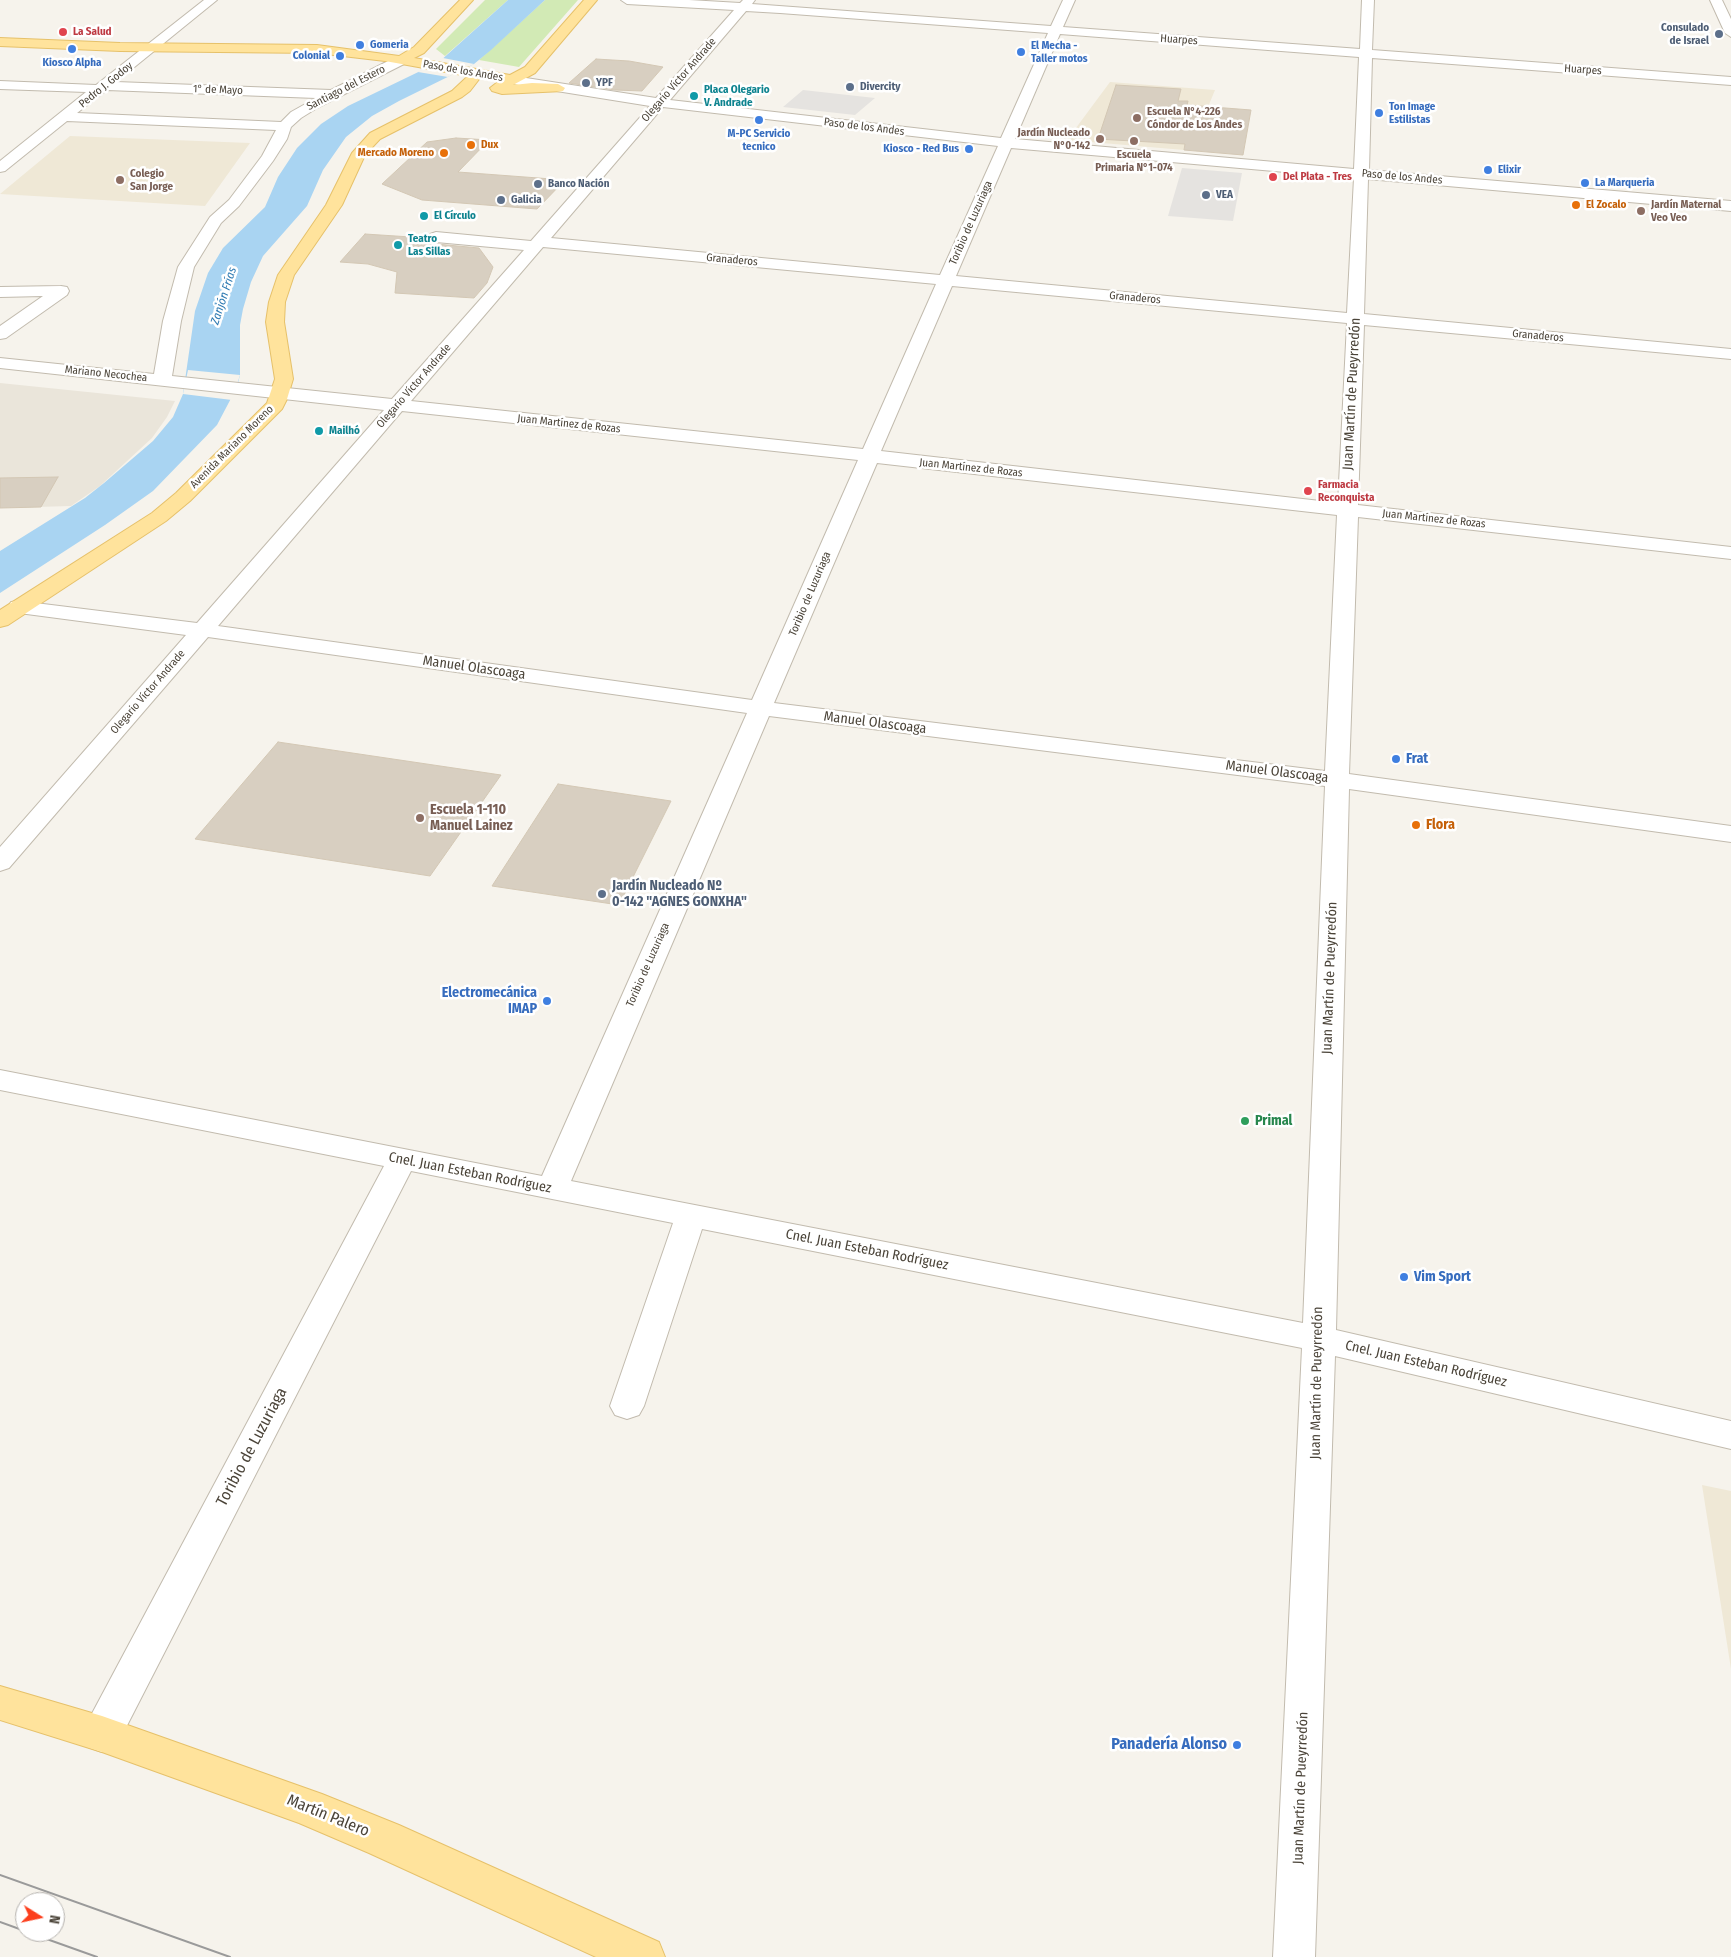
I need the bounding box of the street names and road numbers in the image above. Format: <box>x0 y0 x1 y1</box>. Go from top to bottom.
street label: Huarpes <box>1160 32 1198 48</box>
street label: Olegario Víctor Andrade <box>639 35 719 125</box>
street label: Paso de los Andes <box>422 57 504 85</box>
street label: Pedro J. Godoy <box>77 59 135 111</box>
street label: Santiago del Estero <box>304 62 388 114</box>
street label: Huarpes <box>1564 62 1602 78</box>
street label: 1° de Mayo <box>193 83 243 97</box>
street label: Paso de los Andes <box>823 116 905 138</box>
street label: Paso de los Andes <box>1361 167 1443 187</box>
street label: Toribio de Luzuriaga <box>947 179 995 267</box>
street label: Granaderos <box>706 251 758 269</box>
street label: Granaderos <box>1109 289 1161 307</box>
street label: Juan Martín de Pueyrredón <box>1340 317 1364 471</box>
street label: Granaderos <box>1512 327 1564 345</box>
street label: Olegario Víctor Andrade <box>374 341 454 431</box>
street label: Mariano Necochea <box>64 363 148 385</box>
street label: Avenida Mariano Moreno <box>188 403 276 491</box>
street label: Juan Martínez de Rozas <box>517 412 621 436</box>
street label: Juan Martínez de Rozas <box>919 456 1023 480</box>
street label: Juan Martínez de Rozas <box>1382 507 1486 531</box>
street label: Toribio de Luzuriaga <box>786 550 834 638</box>
street label: Olegario Víctor Andrade <box>108 647 188 737</box>
street label: Manuel Olascoaga <box>422 652 526 684</box>
street label: Manuel Olascoaga <box>823 708 927 738</box>
street label: Manuel Olascoaga <box>1225 757 1329 787</box>
street label: Juan Martín de Pueyrredón <box>1319 901 1341 1055</box>
street label: Toribio de Luzuriaga <box>624 921 672 1009</box>
street label: Cnel. Juan Esteban Rodríguez <box>387 1149 553 1197</box>
street label: Cnel. Juan Esteban Rodríguez <box>784 1226 950 1274</box>
street label: Juan Martín de Pueyrredón <box>1307 1306 1327 1460</box>
street label: Cnel. Juan Esteban Rodríguez <box>1344 1337 1508 1391</box>
street label: Toribio de Luzuriaga <box>213 1384 291 1510</box>
street label: Juan Martín de Pueyrredón <box>1290 1711 1312 1865</box>
street label: Martín Palero <box>284 1791 372 1841</box>

